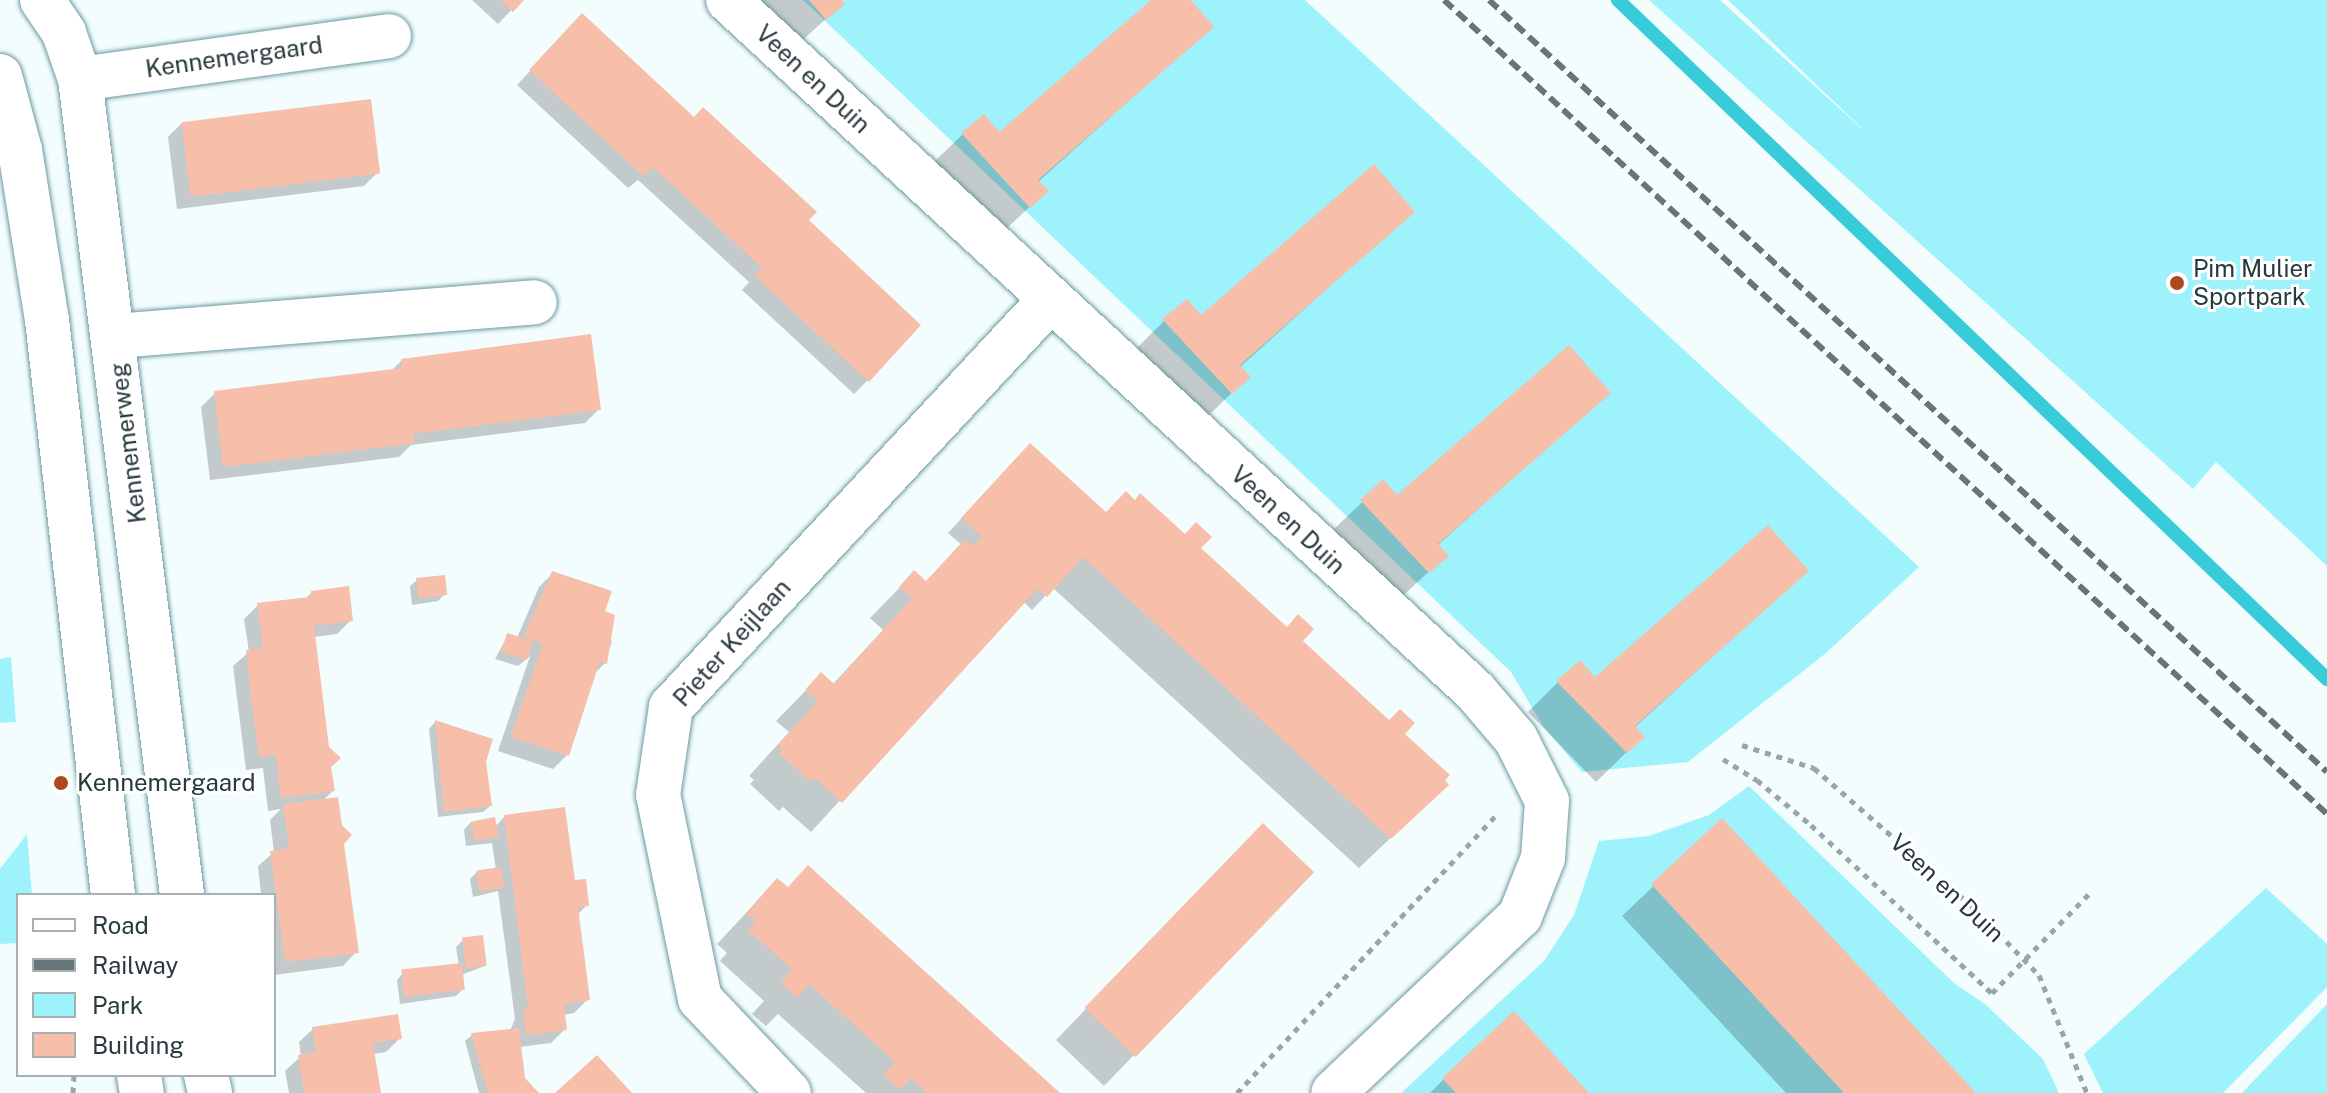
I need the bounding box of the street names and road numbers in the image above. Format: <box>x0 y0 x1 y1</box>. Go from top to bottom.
street label: Veen en Duin <box>750 19 876 139</box>
street label: Kennemergaard <box>144 30 324 84</box>
street label: Kennemerweg <box>104 361 152 525</box>
street label: Veen en Duin <box>1225 460 1351 580</box>
street label: Pieter Keijlaan <box>667 573 797 713</box>
street label: Veen en Duin <box>1884 828 2010 948</box>

